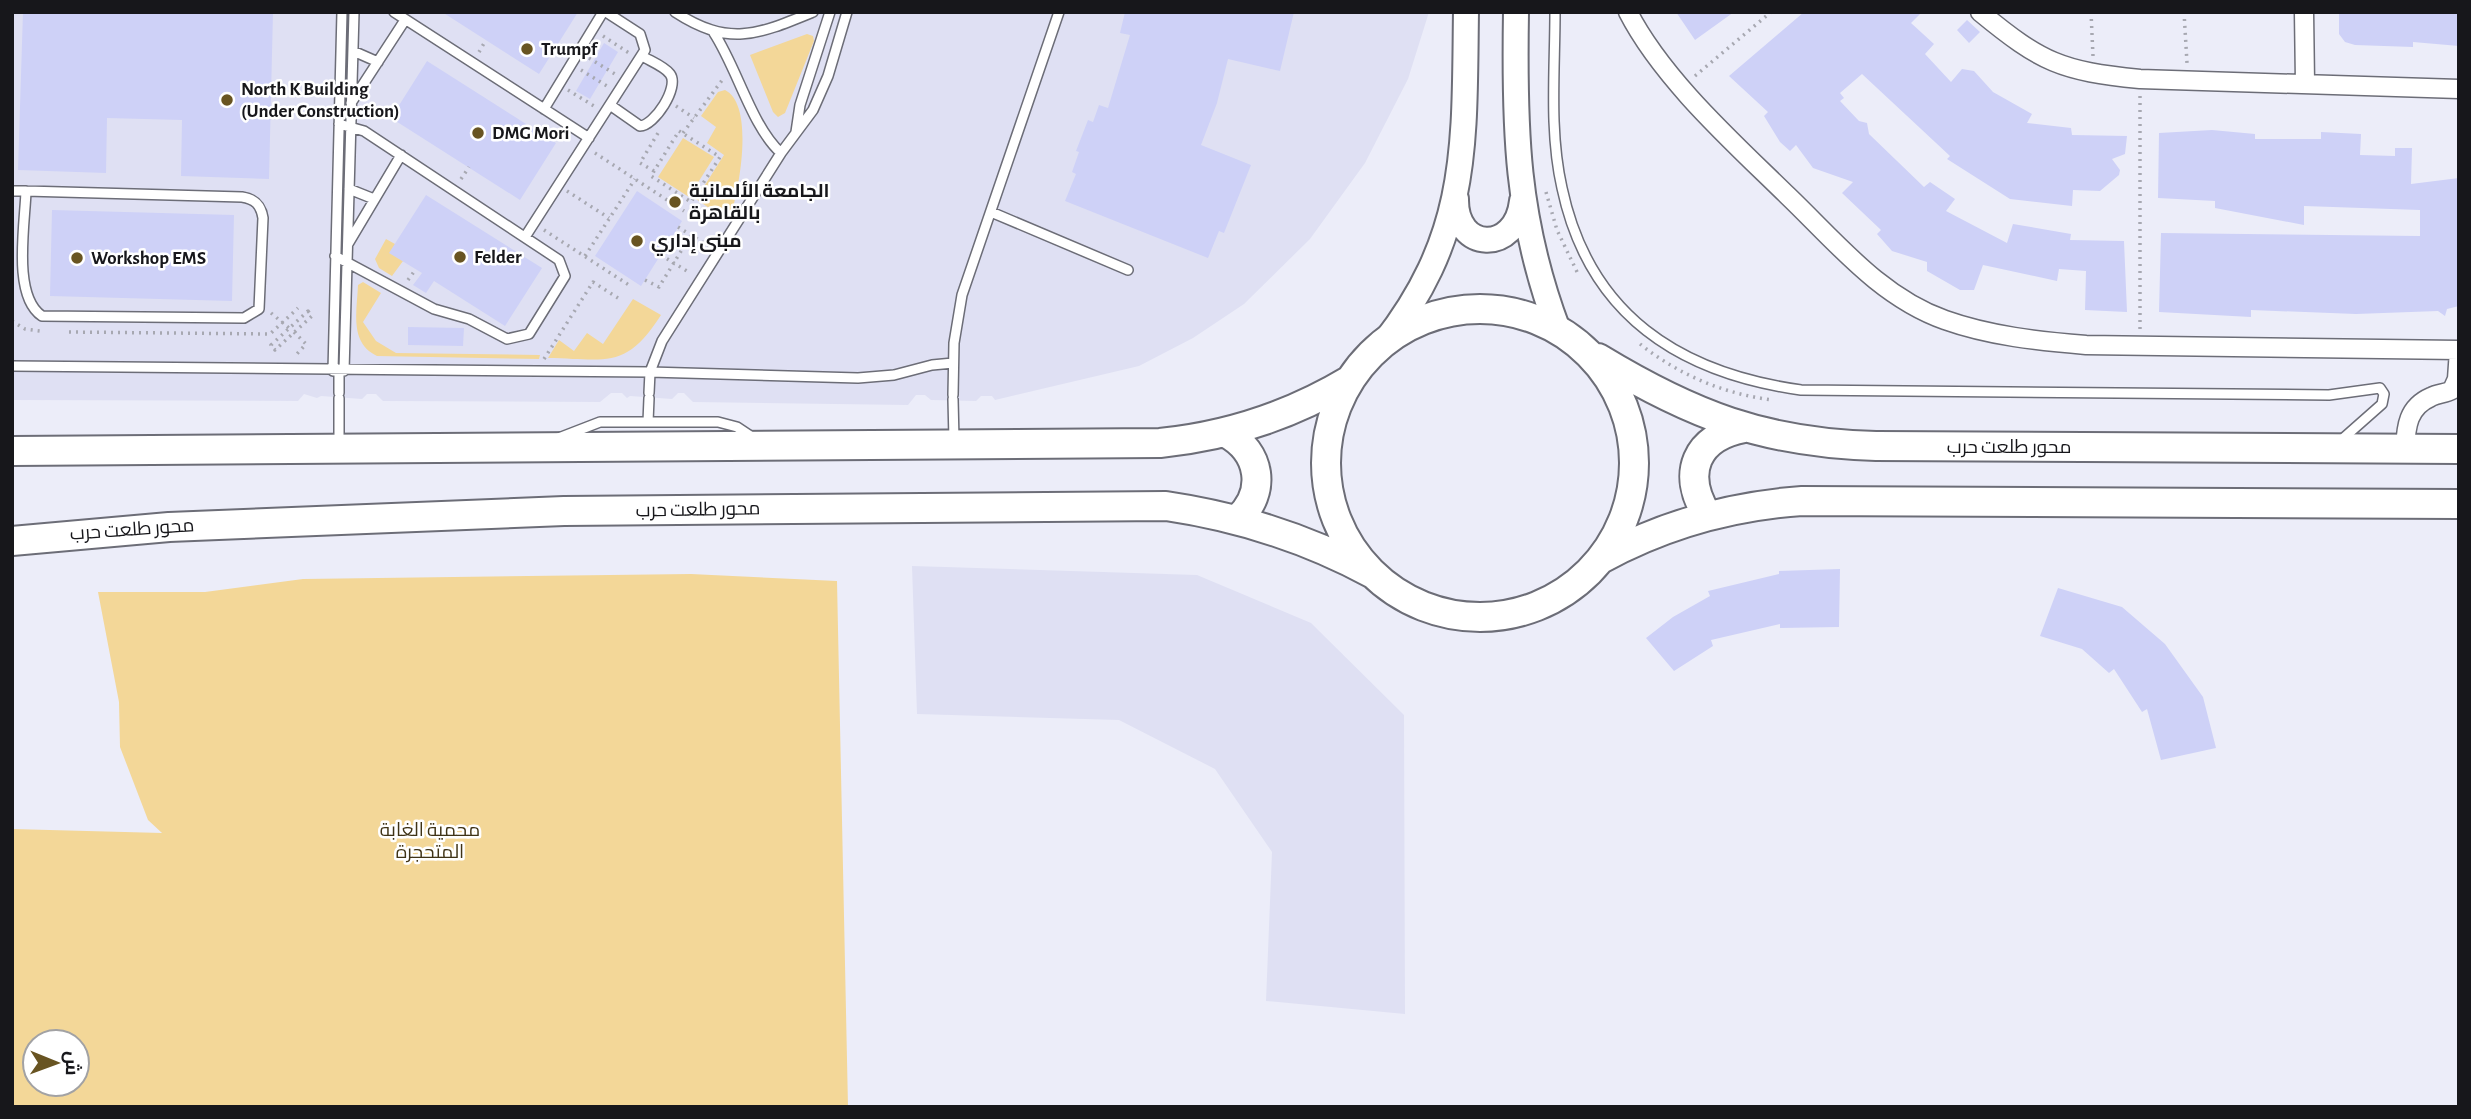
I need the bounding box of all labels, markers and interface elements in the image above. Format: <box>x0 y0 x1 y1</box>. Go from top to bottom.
place label: Trumpf <box>541 40 599 59</box>
marker: Trumpf <box>519 41 535 57</box>
place label: North K Building (Under Construction) <box>241 80 400 121</box>
marker: North K Building (Under Construction) <box>219 92 235 108</box>
place label: DMG Mori <box>492 124 570 143</box>
marker: DMG Mori <box>470 125 486 141</box>
place label: الجامعة الألمانية بالقاهرة <box>689 180 829 224</box>
marker: الجامعة الألمانية بالقاهرة <box>667 194 683 210</box>
place label: مبنى إداري <box>651 232 742 256</box>
marker: مبنى إداري <box>629 233 645 249</box>
place label: Felder <box>474 248 522 267</box>
place label: Workshop EMS <box>91 249 206 268</box>
marker: Felder <box>452 249 468 265</box>
marker: Workshop EMS <box>69 250 85 266</box>
street label: محور طلعت حرب <box>1947 438 2071 458</box>
street label: محور طلعت حرب <box>635 499 761 522</box>
street label: محور طلعت حرب <box>69 516 195 545</box>
park label: محمية الغابة المتحجرة <box>380 821 480 863</box>
north arrow <box>21 1028 91 1098</box>
text: ش <box>61 1051 82 1076</box>

